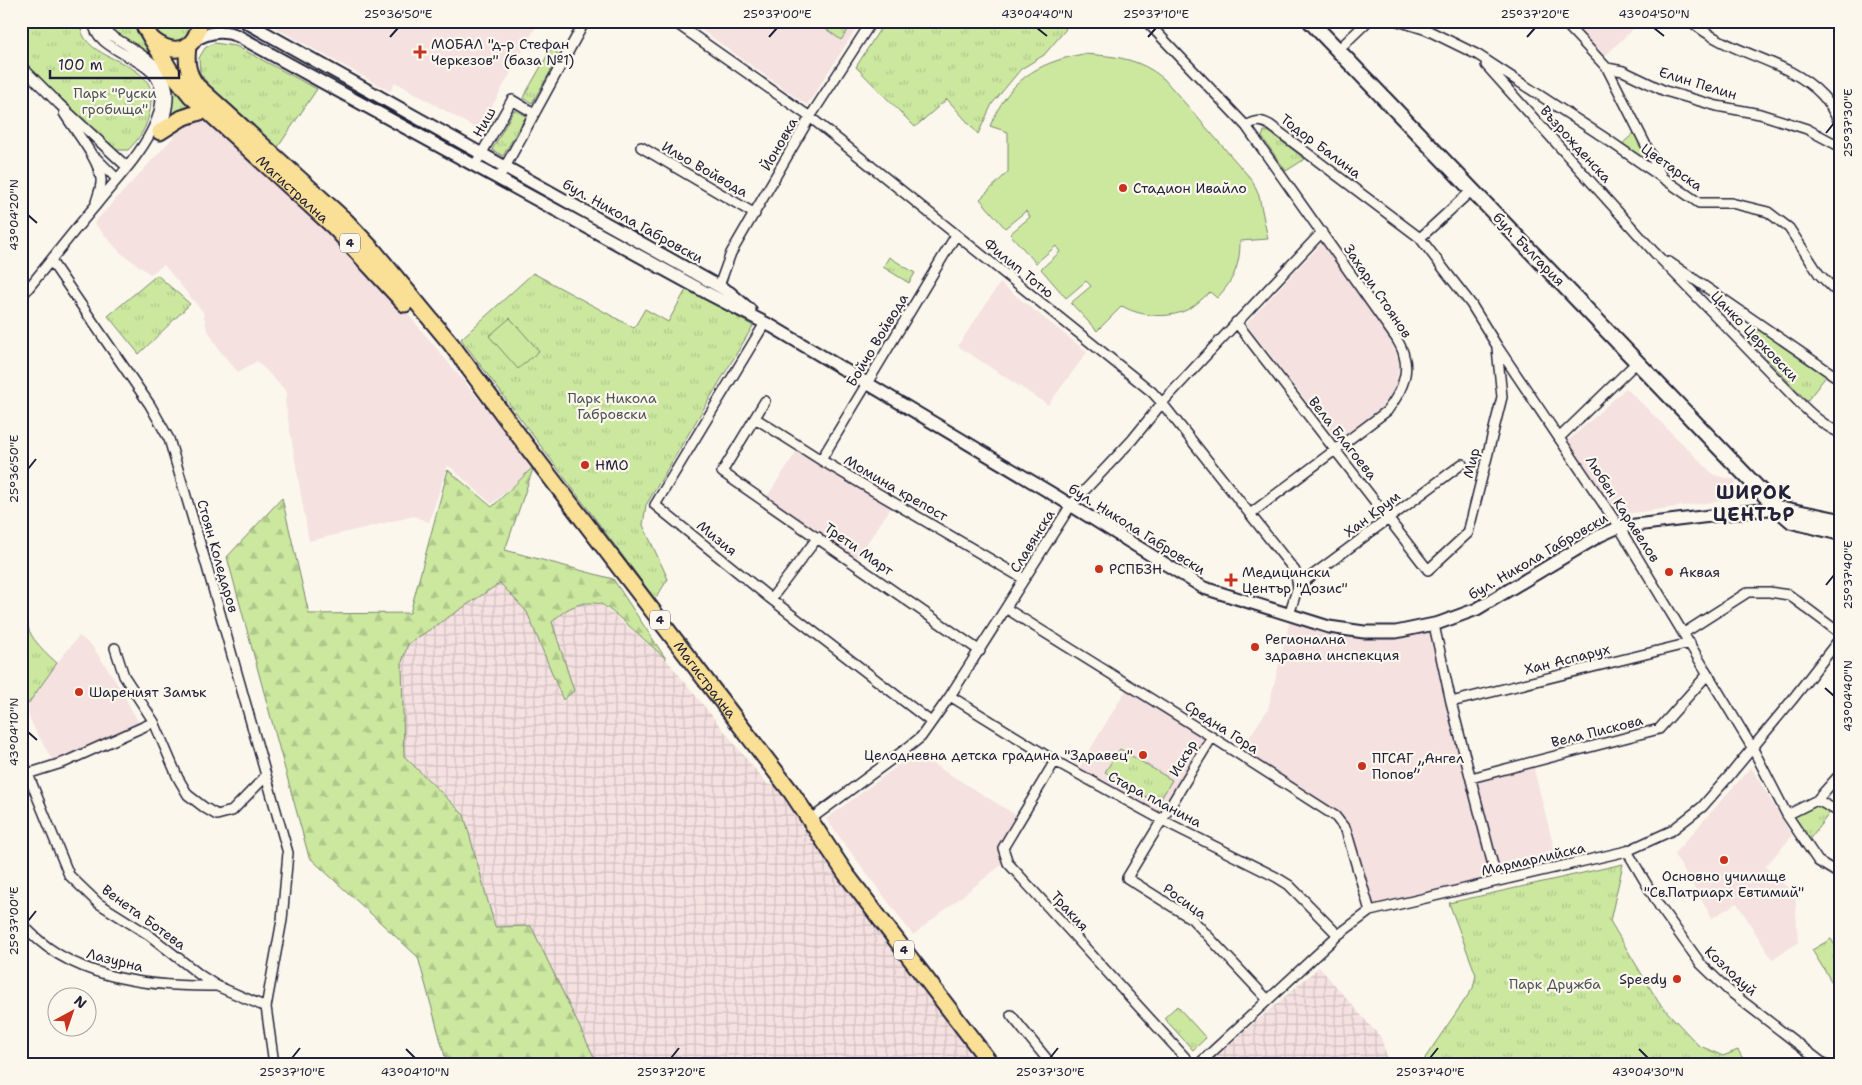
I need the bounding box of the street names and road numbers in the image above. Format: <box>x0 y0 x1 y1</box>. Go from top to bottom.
street label: Елин Пелин <box>1657 63 1739 103</box>
street label: Възрожденска <box>1537 102 1616 187</box>
street label: Ниш <box>468 104 500 140</box>
street label: Тодор Балина <box>1277 110 1365 182</box>
street label: Йоновка <box>757 114 802 174</box>
street label: Ильо Войвода <box>659 137 752 201</box>
street label: Цветарска <box>1638 139 1706 195</box>
street label: Магистрална <box>252 151 333 227</box>
street label: бул. Никола Габровски <box>559 175 707 267</box>
street label: бул. България <box>1489 208 1569 290</box>
road number: 4 <box>340 234 360 252</box>
street label: Филип Тотю <box>980 234 1058 302</box>
street label: Захари Стоянов <box>1340 241 1416 341</box>
street label: Цанко Церковски <box>1707 287 1803 385</box>
street label: Бойчо Войвода <box>842 290 912 390</box>
street label: Вела Благоева <box>1305 393 1381 483</box>
street label: Мир <box>1459 446 1483 480</box>
street label: Момина крепост <box>841 451 952 526</box>
street label: Любен Каравелов <box>1582 452 1664 566</box>
street label: бул. Никола Габровски <box>1065 479 1209 579</box>
street label: Хан Крум <box>1340 487 1404 541</box>
street label: Стоян Коледаров <box>193 497 243 615</box>
street label: Славянска <box>1006 506 1059 576</box>
street label: бул. Никола Габровски <box>1465 509 1611 603</box>
street label: Мизия <box>693 516 741 560</box>
street label: Трети Март <box>821 519 898 580</box>
road number: 4 <box>650 610 670 630</box>
street label: Магистрална <box>670 637 741 722</box>
street label: Хан Аспарух <box>1522 640 1612 678</box>
street label: Средна Гора <box>1182 696 1263 758</box>
street label: Вела Пискова <box>1549 711 1645 751</box>
street label: Искър <box>1165 736 1201 780</box>
street label: Стара планина <box>1105 767 1205 831</box>
street label: Мармарлийска <box>1479 838 1587 880</box>
street label: Росица <box>1160 879 1210 923</box>
street label: Венета Ботева <box>98 880 190 954</box>
street label: Тракия <box>1047 887 1093 935</box>
road number: 4 <box>894 940 914 960</box>
street label: Козлодуй <box>1701 942 1761 1000</box>
street label: Лазурна <box>85 944 145 976</box>

